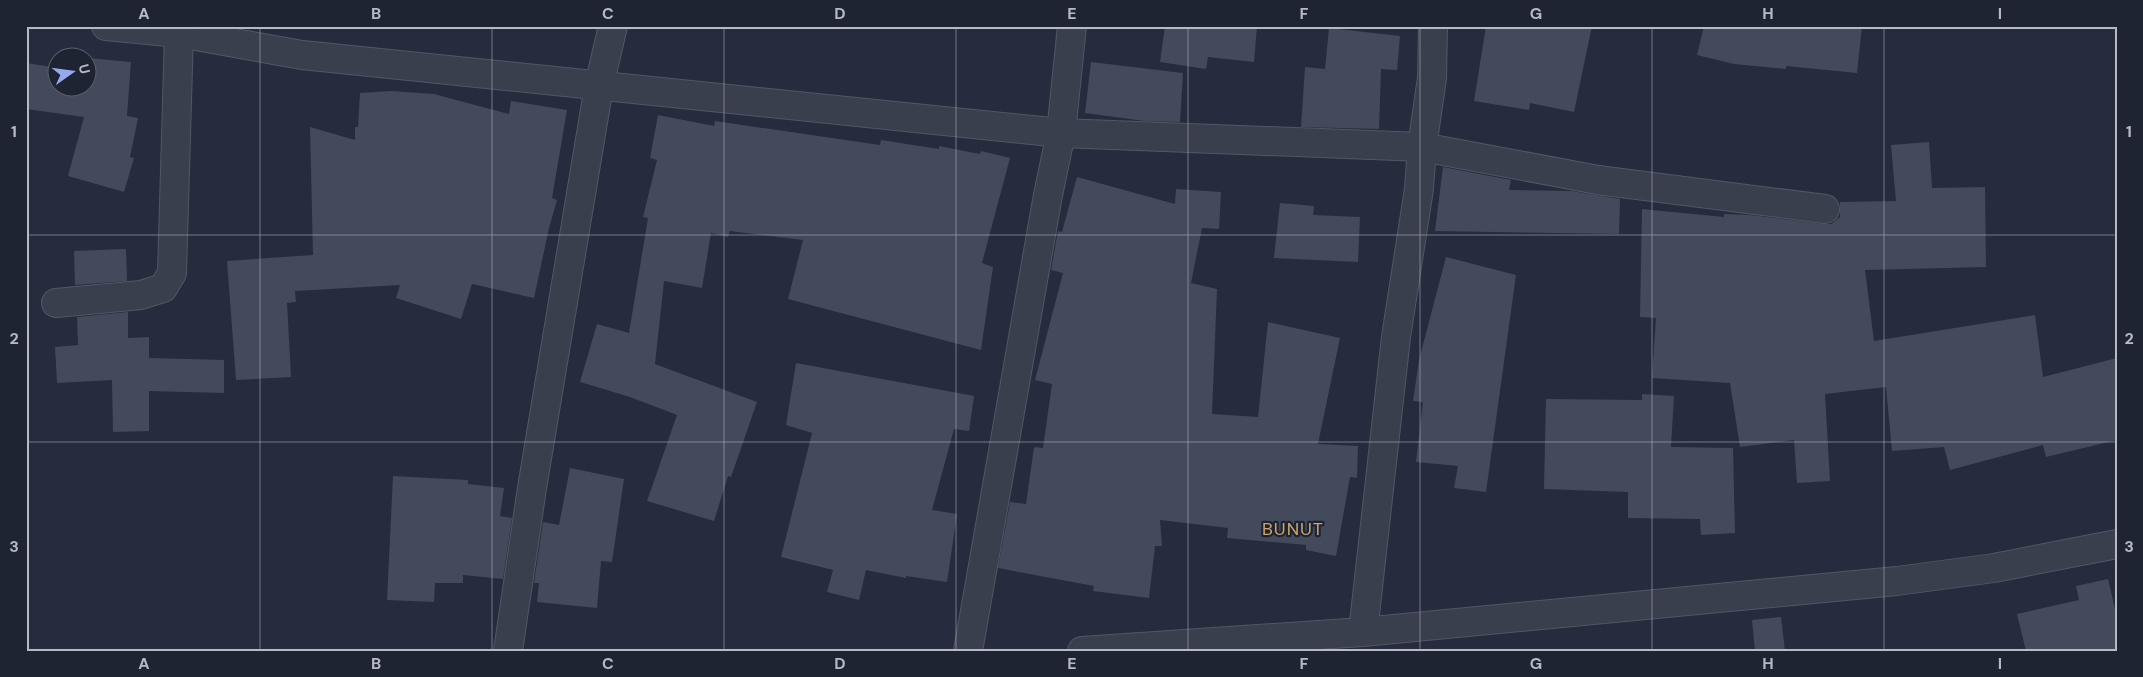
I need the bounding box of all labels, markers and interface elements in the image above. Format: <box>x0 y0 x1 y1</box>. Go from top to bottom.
text: A <box>138 3 150 24</box>
text: B <box>371 3 381 24</box>
text: C <box>602 3 614 24</box>
text: D <box>834 3 846 24</box>
text: E <box>1067 3 1077 24</box>
text: F <box>1300 3 1309 24</box>
text: G <box>1530 3 1542 24</box>
text: H <box>1762 3 1774 24</box>
text: I <box>1998 3 2002 24</box>
north arrow <box>48 48 98 98</box>
text: U <box>75 62 95 76</box>
text: 1 <box>11 121 17 142</box>
text: 1 <box>2126 121 2132 142</box>
text: 2 <box>9 328 19 349</box>
text: 2 <box>2124 328 2134 349</box>
district label: BUNUT <box>1262 517 1324 541</box>
text: 3 <box>9 536 19 557</box>
text: 3 <box>2124 536 2134 557</box>
text: A <box>138 653 150 674</box>
text: B <box>371 653 381 674</box>
text: C <box>602 653 614 674</box>
text: D <box>834 653 846 674</box>
text: E <box>1067 653 1077 674</box>
text: F <box>1300 653 1309 674</box>
text: G <box>1530 653 1542 674</box>
text: H <box>1762 653 1774 674</box>
text: I <box>1998 653 2002 674</box>

